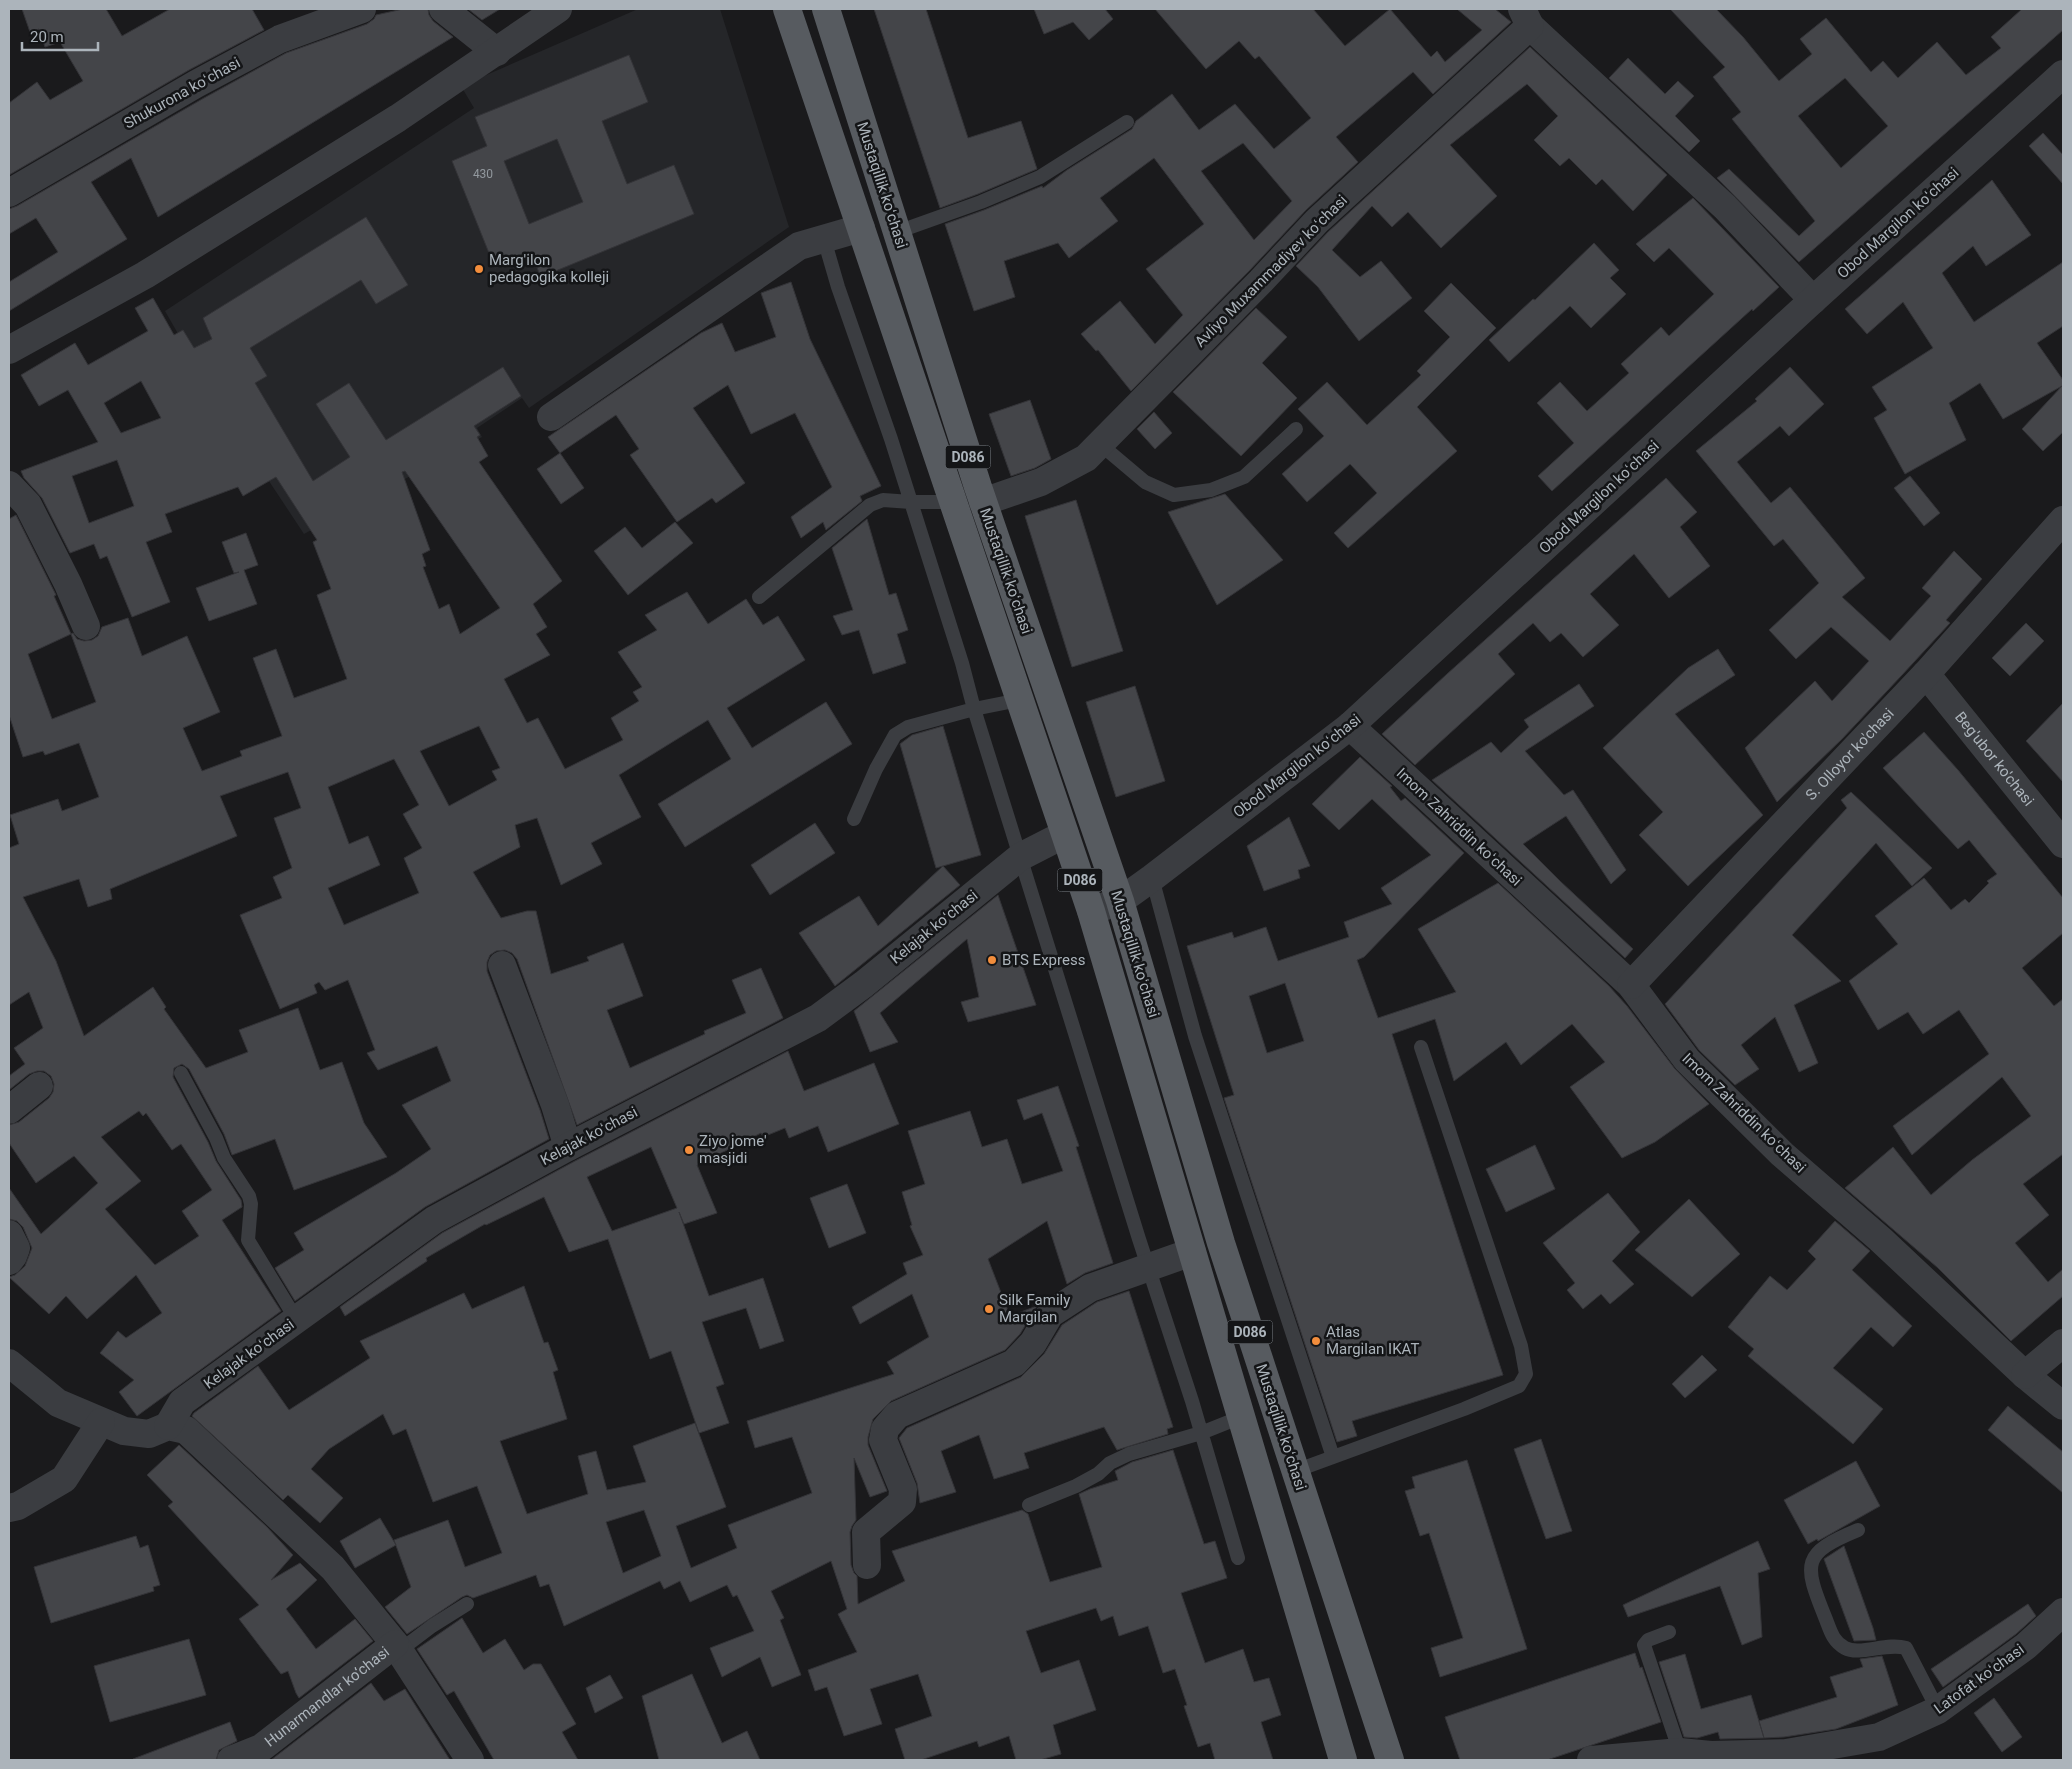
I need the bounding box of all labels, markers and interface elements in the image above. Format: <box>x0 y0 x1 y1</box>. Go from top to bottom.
scale bar <box>22 20 99 52</box>
text: 20 m <box>30 28 64 46</box>
street label: Shukurona koʻchasi <box>121 54 243 132</box>
street label: Mustaqillik koʻchasi <box>853 120 911 250</box>
street label: Obod Margilon koʻchasi <box>1834 164 1962 282</box>
house number: 430 <box>473 167 493 181</box>
street label: Avliyo Muxammadiyev koʻchasi <box>1191 191 1351 351</box>
place label: Marg'ilon pedagogika kolleji <box>489 251 609 286</box>
marker: Marg'ilon pedagogika kolleji <box>473 263 485 275</box>
street label: Obod Margilon koʻchasi <box>1535 437 1663 557</box>
road number: D086 <box>946 446 990 468</box>
street label: Mustaqillik koʻchasi <box>976 506 1036 636</box>
street label: S. Olloyor ko'chasi <box>1802 704 1898 804</box>
street label: Beg'ubor ko'chasi <box>1951 708 2038 810</box>
street label: Obod Margilon koʻchasi <box>1230 711 1364 821</box>
street label: Imom Zahriddin koʻchasi <box>1393 764 1525 890</box>
road number: D086 <box>1058 868 1102 892</box>
street label: Kelajak koʻchasi <box>887 886 981 968</box>
street label: Mustaqillik koʻchasi <box>1107 888 1163 1020</box>
place label: BTS Express <box>1002 951 1085 969</box>
marker: BTS Express <box>986 954 998 966</box>
street label: Imom Zahriddin koʻchasi <box>1679 1049 1809 1177</box>
street label: Kelajak koʻchasi <box>537 1103 641 1169</box>
place label: Ziyo jome' masjidi <box>699 1132 767 1167</box>
marker: Ziyo jome' masjidi <box>683 1144 695 1156</box>
place label: Silk Family Margilan <box>999 1291 1070 1326</box>
marker: Silk Family Margilan <box>983 1303 995 1315</box>
street label: Kelajak koʻchasi <box>200 1315 298 1393</box>
road number: D086 <box>1228 1320 1272 1344</box>
place label: Atlas Margilan IKAT <box>1326 1323 1419 1358</box>
marker: Atlas Margilan IKAT <box>1310 1335 1322 1347</box>
street label: Mustaqillik koʻchasi <box>1252 1362 1310 1492</box>
street label: Latofat koʻchasi <box>1931 1640 2027 1718</box>
street label: Hunarmandlar ko‘chasi <box>261 1643 393 1751</box>

